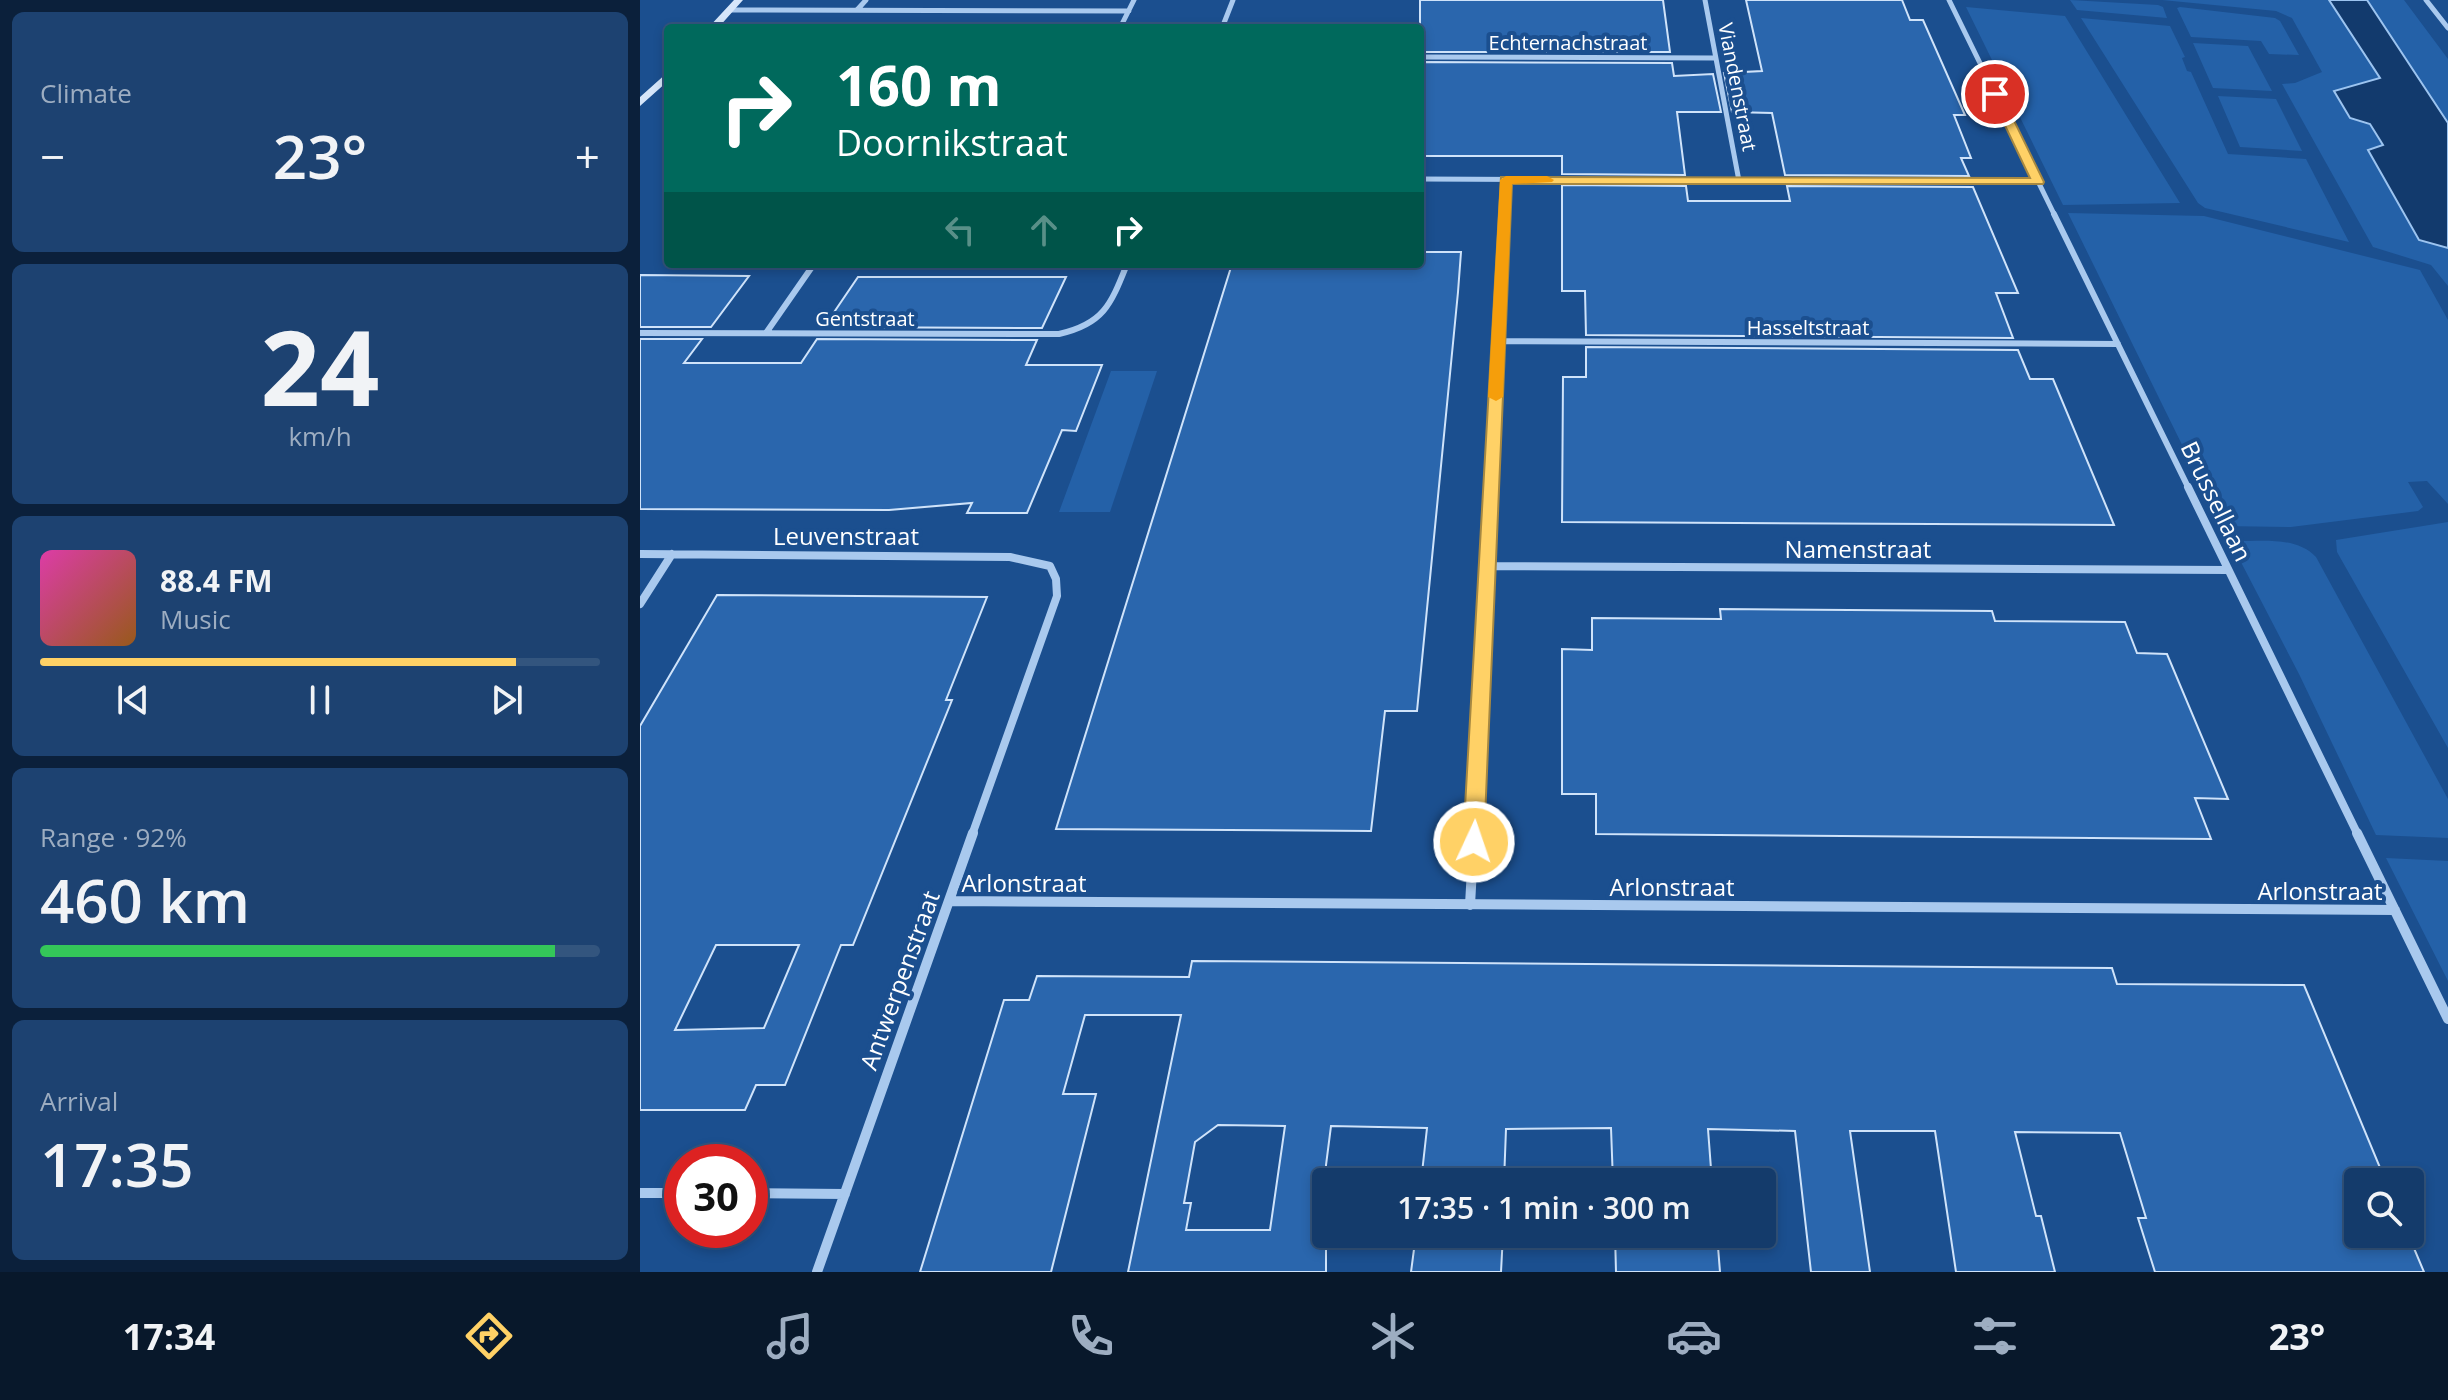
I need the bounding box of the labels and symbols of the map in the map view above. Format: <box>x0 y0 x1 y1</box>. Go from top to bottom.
street label: Viandenstraat <box>1712 20 1764 154</box>
street label: Echternachstraat <box>1489 29 1647 56</box>
pin <box>1961 60 2029 128</box>
street label: Gentstraat <box>815 305 915 332</box>
street label: Hasseltstraat <box>1747 314 1869 341</box>
street label: Brussellaan <box>2174 435 2260 567</box>
street label: Leuvenstraat <box>773 519 919 552</box>
street label: Namenstraat <box>1785 532 1931 565</box>
position arrow <box>1432 800 1516 884</box>
street label: Arlonstraat <box>961 866 1087 899</box>
street label: Arlonstraat <box>1609 870 1735 903</box>
street label: Arlonstraat <box>2257 874 2383 907</box>
street label: Antwerpenstraat <box>851 886 947 1074</box>
speed limit sign: 30 <box>664 1144 768 1248</box>

